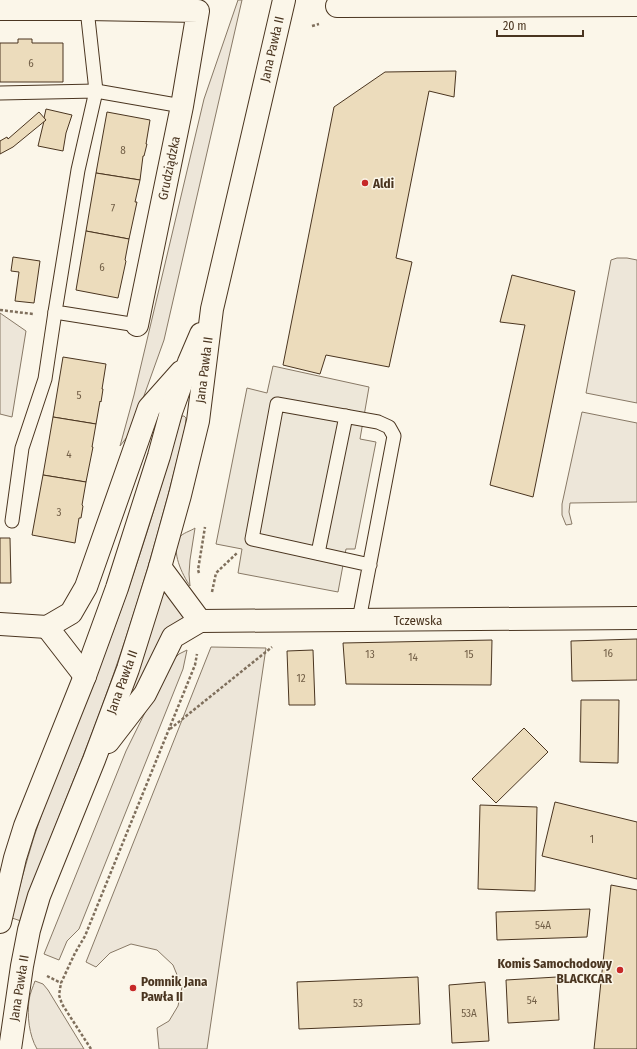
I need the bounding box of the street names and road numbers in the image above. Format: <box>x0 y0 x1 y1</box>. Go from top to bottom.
street label: Jana Pawła II <box>257 15 287 83</box>
street label: Grudziądzka <box>155 135 183 201</box>
street label: Jana Pawła II <box>192 336 216 404</box>
street label: Tczewska <box>394 613 442 628</box>
street label: Jana Pawła II <box>103 648 141 716</box>
street label: Jana Pawła II <box>6 954 32 1022</box>

